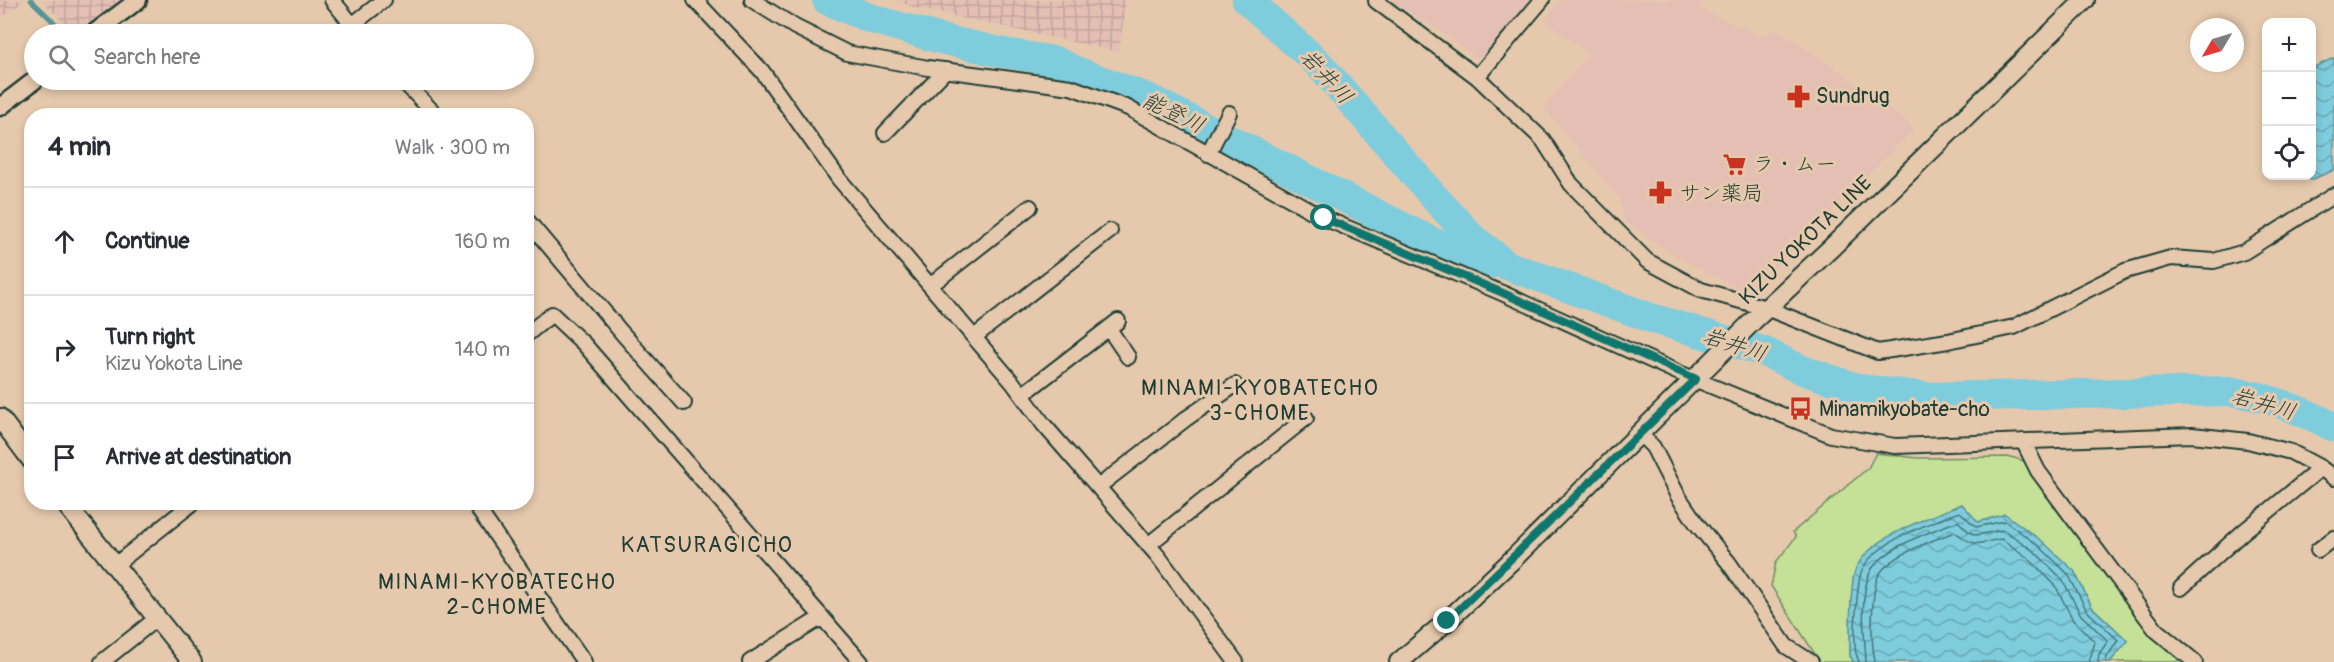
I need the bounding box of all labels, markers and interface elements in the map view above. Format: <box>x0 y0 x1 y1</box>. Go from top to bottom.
north arrow <box>2190 18 2244 72</box>
map controls <box>2262 18 2316 180</box>
button: + <box>2262 18 2316 72</box>
search box <box>24 24 534 90</box>
icon: search <box>45 41 78 74</box>
text: Search here <box>93 43 200 71</box>
water label: 岩井川 <box>1294 43 1359 110</box>
button: − <box>2262 72 2316 126</box>
pharmacy icon: Sundrug <box>1785 83 1811 109</box>
place label: Sundrug <box>1816 83 1890 110</box>
water label: 能登川 <box>1138 86 1209 140</box>
button: locate <box>2262 126 2316 180</box>
text: 4 min <box>48 131 111 163</box>
text: Walk · 300 m <box>395 135 510 160</box>
supermarket icon: ラ・ムー <box>1722 151 1748 177</box>
place label: ラ・ムー <box>1753 151 1836 178</box>
street label: KIZU YOKOTA LINE <box>1733 170 1878 311</box>
pharmacy icon: サン薬局 <box>1648 180 1674 206</box>
place label: サン薬局 <box>1679 180 1763 207</box>
route start <box>1310 204 1336 230</box>
icon: ahead <box>48 225 81 258</box>
text: Continue <box>105 227 189 255</box>
text: 160 m <box>455 229 510 254</box>
water label: 岩井川 <box>1699 321 1770 368</box>
text: Turn right <box>105 323 195 351</box>
icon: right <box>48 333 81 366</box>
text: 140 m <box>455 337 510 362</box>
text: Kizu Yokota Line <box>105 351 243 376</box>
district label: MINAMI-KYOBATECHO 3-CHOME <box>1141 374 1379 427</box>
water label: 岩井川 <box>2228 381 2299 427</box>
bus stop icon: Minamikyobate-cho <box>1788 396 1814 422</box>
place label: Minamikyobate-cho <box>1819 396 1990 423</box>
icon: arrive <box>48 441 81 474</box>
text: Arrive at destination <box>105 443 291 471</box>
district label: KATSURAGICHO <box>621 531 793 559</box>
district label: MINAMI-KYOBATECHO 2-CHOME <box>378 568 616 621</box>
route end <box>1433 607 1459 633</box>

